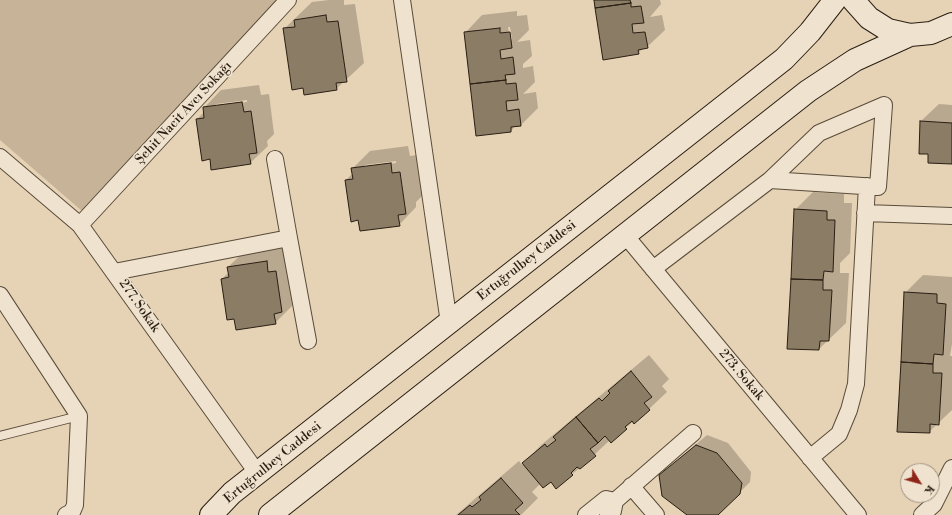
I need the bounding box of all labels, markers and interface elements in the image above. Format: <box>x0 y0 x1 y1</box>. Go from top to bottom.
street label: Şehit Nacit Avcı Sokağı <box>132 58 236 168</box>
street label: Ertuğrulbey Caddesi <box>475 218 579 304</box>
street label: 277. Sokak <box>115 277 163 335</box>
street label: 273. Sokak <box>715 346 767 404</box>
street label: Ertuğrulbey Caddesi <box>221 419 325 507</box>
north arrow <box>900 463 940 503</box>
text: K <box>921 482 937 497</box>

